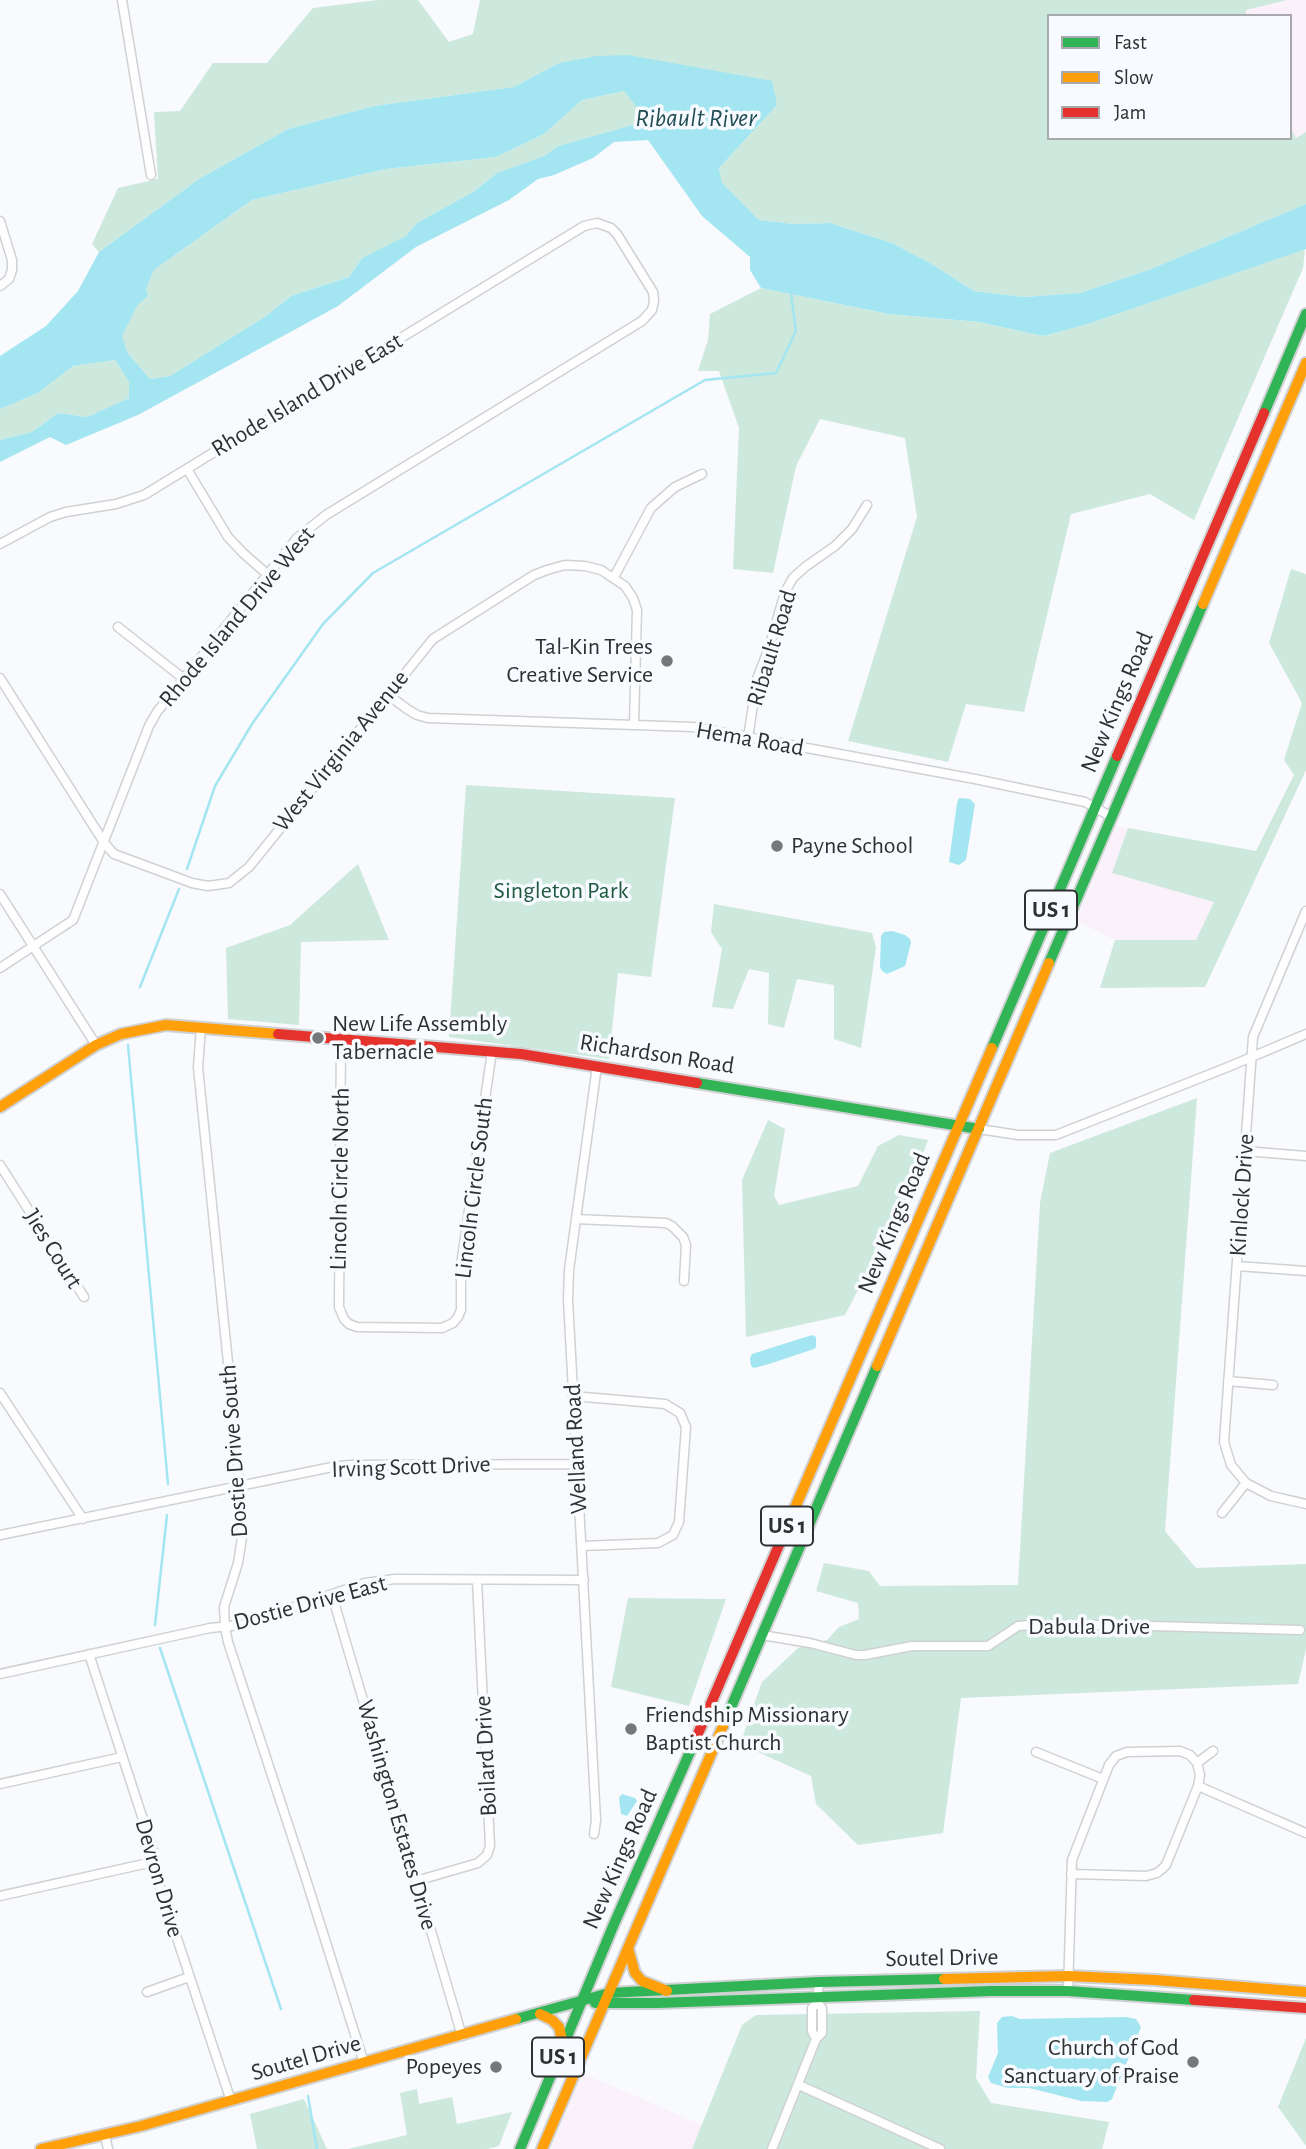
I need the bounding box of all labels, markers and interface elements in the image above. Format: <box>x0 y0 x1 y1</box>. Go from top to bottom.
legend <box>1047 14 1292 140</box>
text: Fast <box>1114 32 1147 53</box>
text: Slow <box>1114 67 1153 88</box>
water label: Ribault River <box>635 102 757 134</box>
text: Jam <box>1114 102 1146 123</box>
street label: Rhode Island Drive East <box>206 327 408 463</box>
street label: Rhode Island Drive West <box>153 521 321 713</box>
street label: Ribault Road <box>741 586 803 710</box>
street label: New Kings Road <box>1074 627 1160 777</box>
place label: Tal-Kin Trees Creative Service <box>507 633 653 689</box>
marker: Tal-Kin Trees Creative Service <box>659 653 675 669</box>
street label: West Virginia Avenue <box>267 664 415 838</box>
street label: Hema Road <box>694 715 806 763</box>
place label: Payne School <box>791 832 913 860</box>
marker: Payne School <box>769 838 785 854</box>
park label: Singleton Park <box>494 877 628 905</box>
road number: US 1 <box>1025 890 1077 930</box>
place label: New Life Assembly Tabernacle <box>332 1010 507 1066</box>
street label: Richardson Road <box>578 1028 736 1080</box>
marker: New Life Assembly Tabernacle <box>310 1030 326 1046</box>
street label: Lincoln Circle North <box>324 1087 356 1271</box>
street label: Lincoln Circle South <box>449 1096 499 1280</box>
street label: Kinlock Drive <box>1223 1133 1261 1257</box>
street label: New Kings Road <box>851 1148 937 1298</box>
street label: Jies Court <box>17 1204 89 1294</box>
street label: Dostie Drive South <box>214 1363 254 1539</box>
street label: Welland Road <box>558 1383 594 1515</box>
street label: Irving Scott Drive <box>331 1450 491 1484</box>
road number: US 1 <box>761 1506 813 1546</box>
street label: Dostie Drive East <box>230 1569 390 1637</box>
street label: Dabula Drive <box>1028 1613 1150 1641</box>
street label: Boilard Drive <box>468 1695 504 1817</box>
street label: Washington Estates Drive <box>350 1697 444 1933</box>
place label: Friendship Missionary Baptist Church <box>645 1701 849 1757</box>
marker: Friendship Missionary Baptist Church <box>623 1721 639 1737</box>
street label: New Kings Road <box>576 1784 664 1934</box>
street label: Devron Drive <box>128 1815 190 1941</box>
street label: Soutel Drive <box>885 1943 999 1973</box>
street label: Soutel Drive <box>248 2029 364 2087</box>
place label: Church of God Sanctuary of Praise <box>1004 2034 1179 2090</box>
road number: US 1 <box>532 2038 584 2076</box>
place label: Popeyes <box>406 2053 482 2081</box>
marker: Church of God Sanctuary of Praise <box>1185 2054 1201 2070</box>
marker: Popeyes <box>488 2059 504 2075</box>

